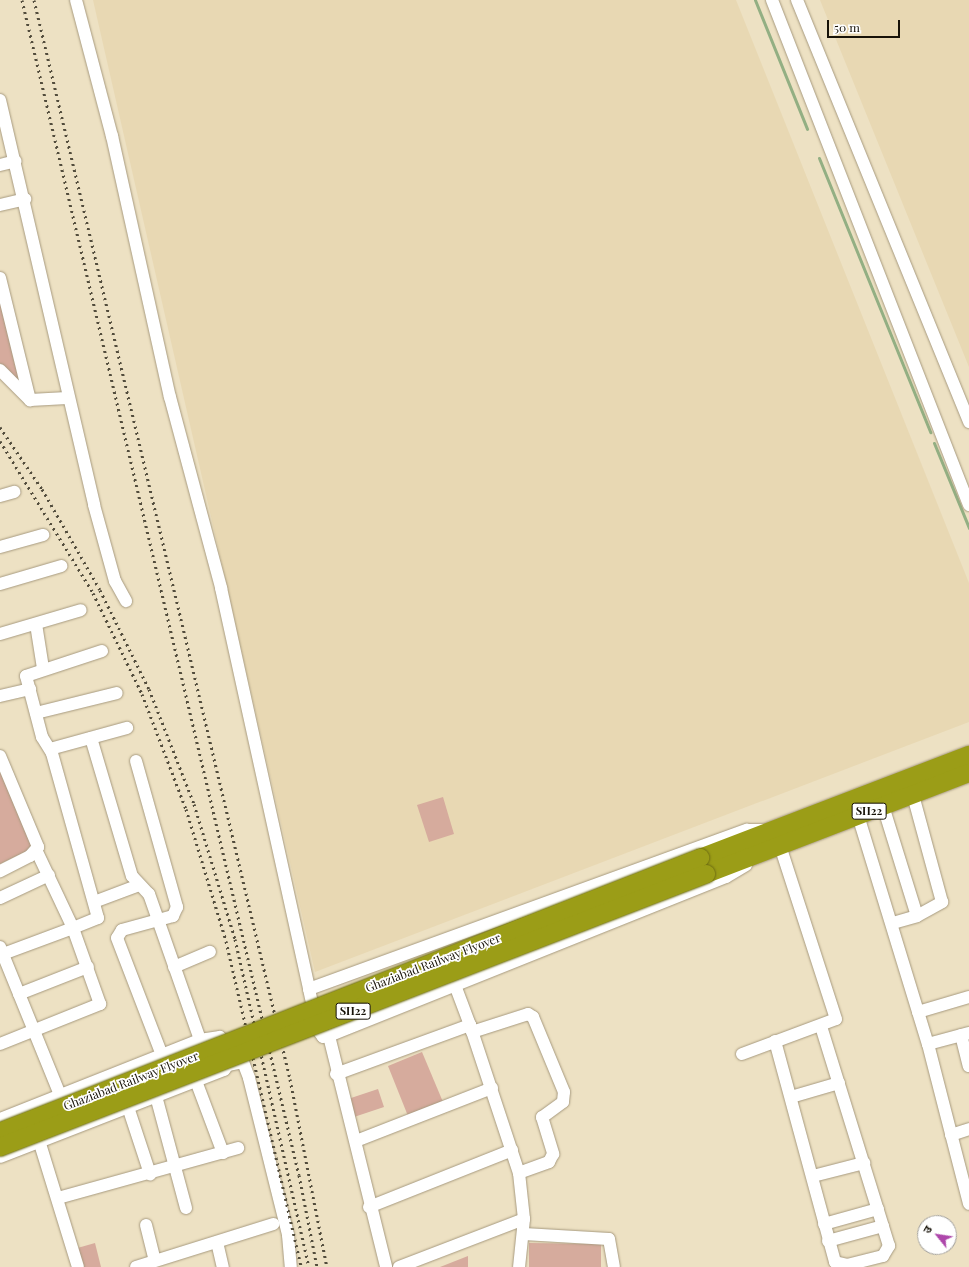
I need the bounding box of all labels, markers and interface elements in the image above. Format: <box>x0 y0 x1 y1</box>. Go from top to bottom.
scale bar <box>829 12 902 38</box>
text: 50 m <box>834 19 860 35</box>
road number: SH22 <box>851 802 887 820</box>
street label: Ghaziabad Railway Flyover <box>363 930 503 996</box>
road number: SH22 <box>335 1002 371 1020</box>
street label: Ghaziabad Railway Flyover <box>61 1048 201 1114</box>
north arrow <box>917 1215 957 1255</box>
text: उ <box>919 1223 935 1236</box>

